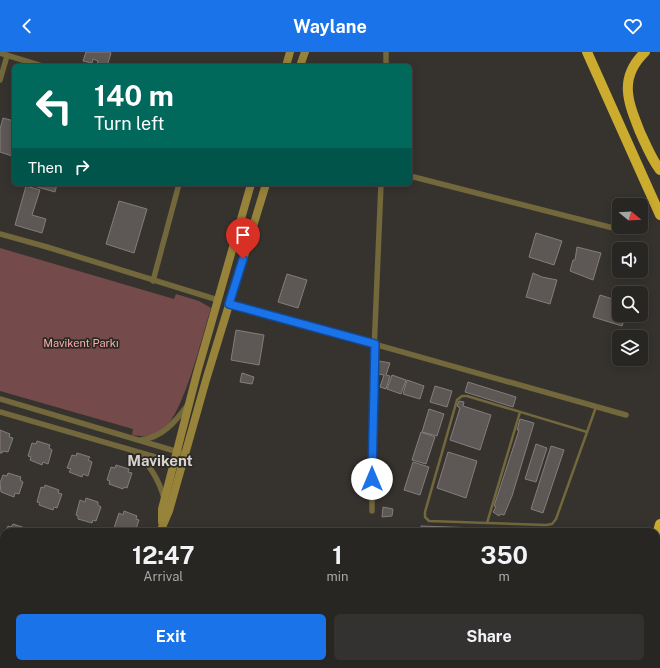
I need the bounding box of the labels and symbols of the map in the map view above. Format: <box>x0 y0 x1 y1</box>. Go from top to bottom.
north arrow <box>612 198 648 234</box>
pin <box>226 218 260 259</box>
park label: Mavikent Parkı <box>43 337 119 349</box>
district label: Mavikent <box>127 452 193 469</box>
position arrow <box>351 458 393 500</box>

